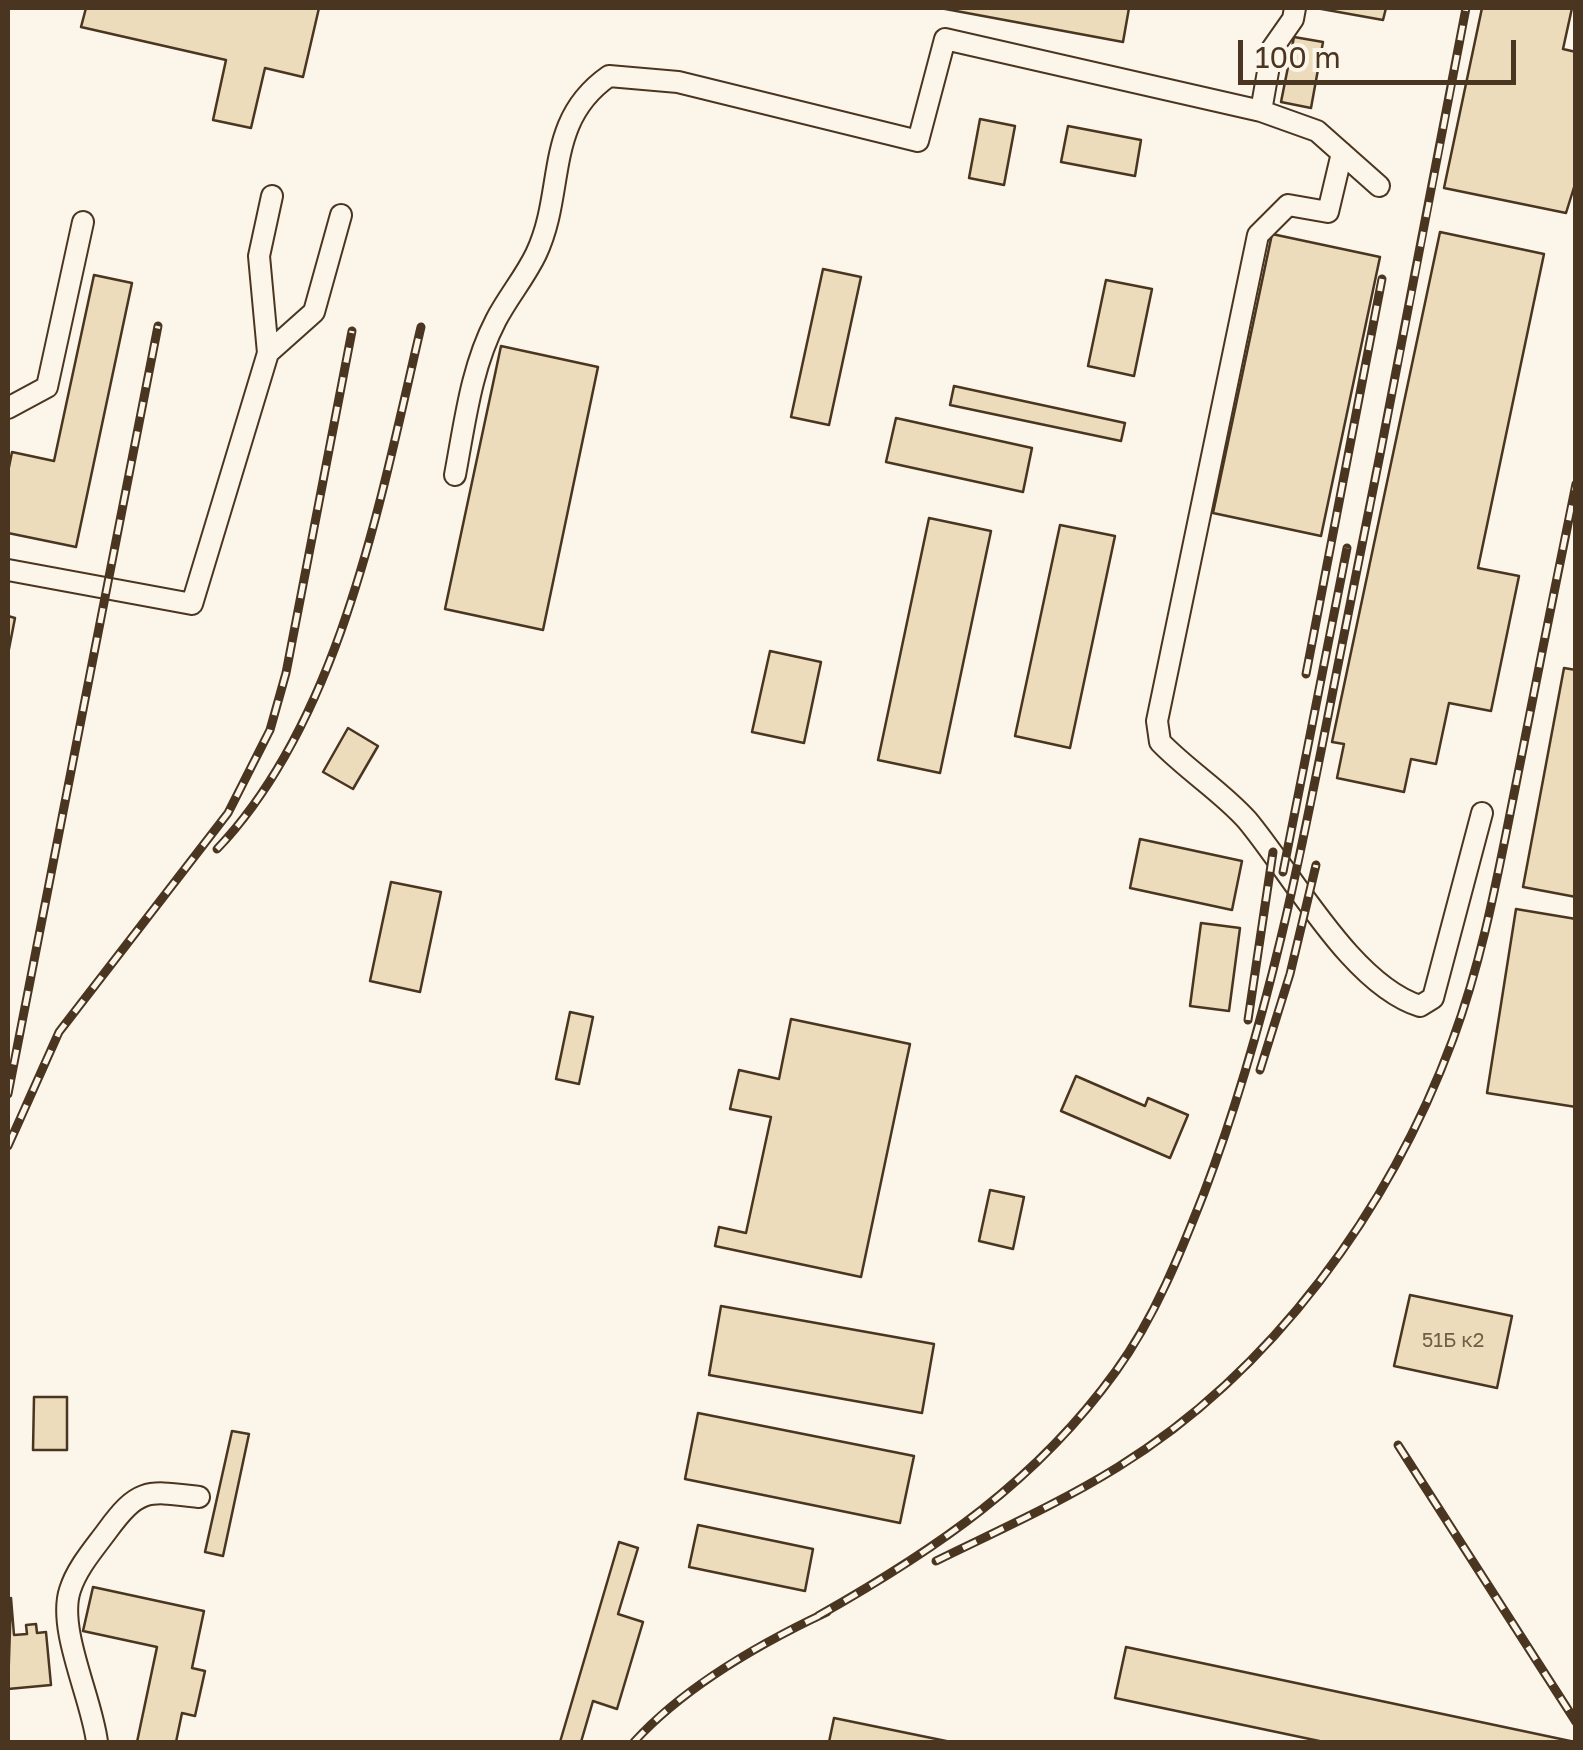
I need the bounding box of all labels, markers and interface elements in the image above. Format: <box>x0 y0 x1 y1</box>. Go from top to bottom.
scale bar <box>1243 20 1520 82</box>
text: 100 m <box>1255 39 1341 75</box>
house number: 51Б к2 <box>1422 1329 1484 1353</box>

